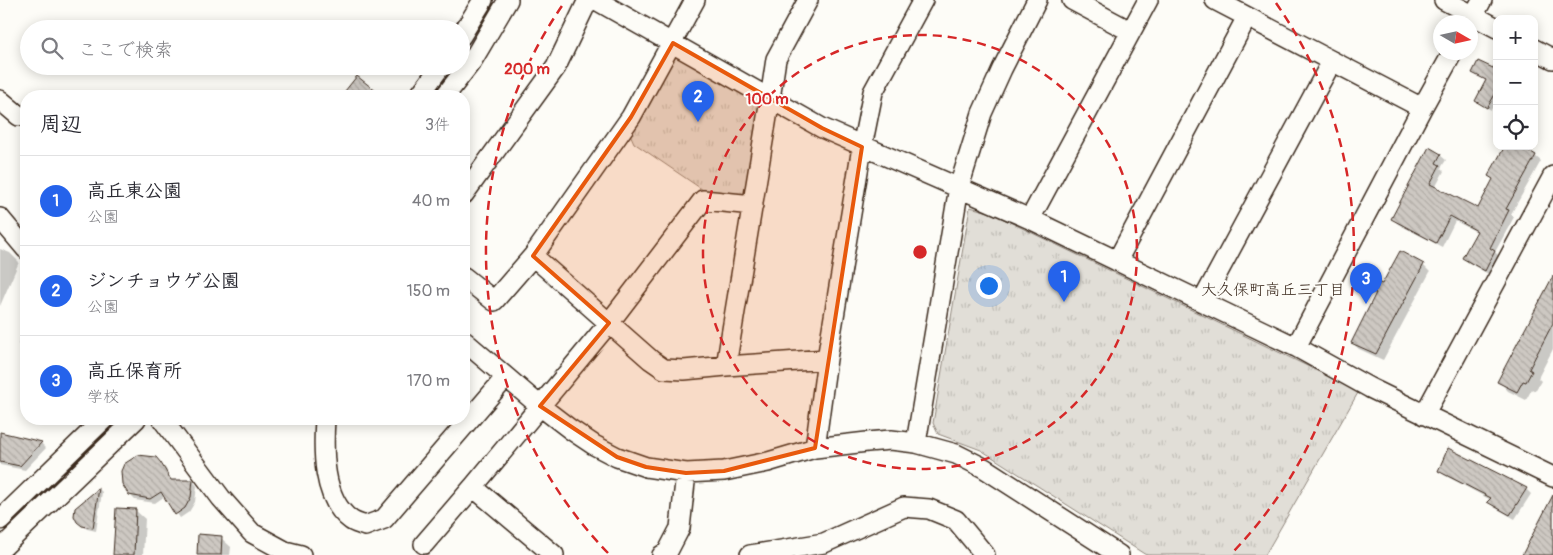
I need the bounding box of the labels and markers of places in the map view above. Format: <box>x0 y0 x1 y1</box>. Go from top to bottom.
pin: 2 <box>682 81 714 122</box>
centre of rings <box>911 243 929 261</box>
pin: 1 <box>1048 261 1080 302</box>
pin: 3 <box>1350 263 1382 304</box>

